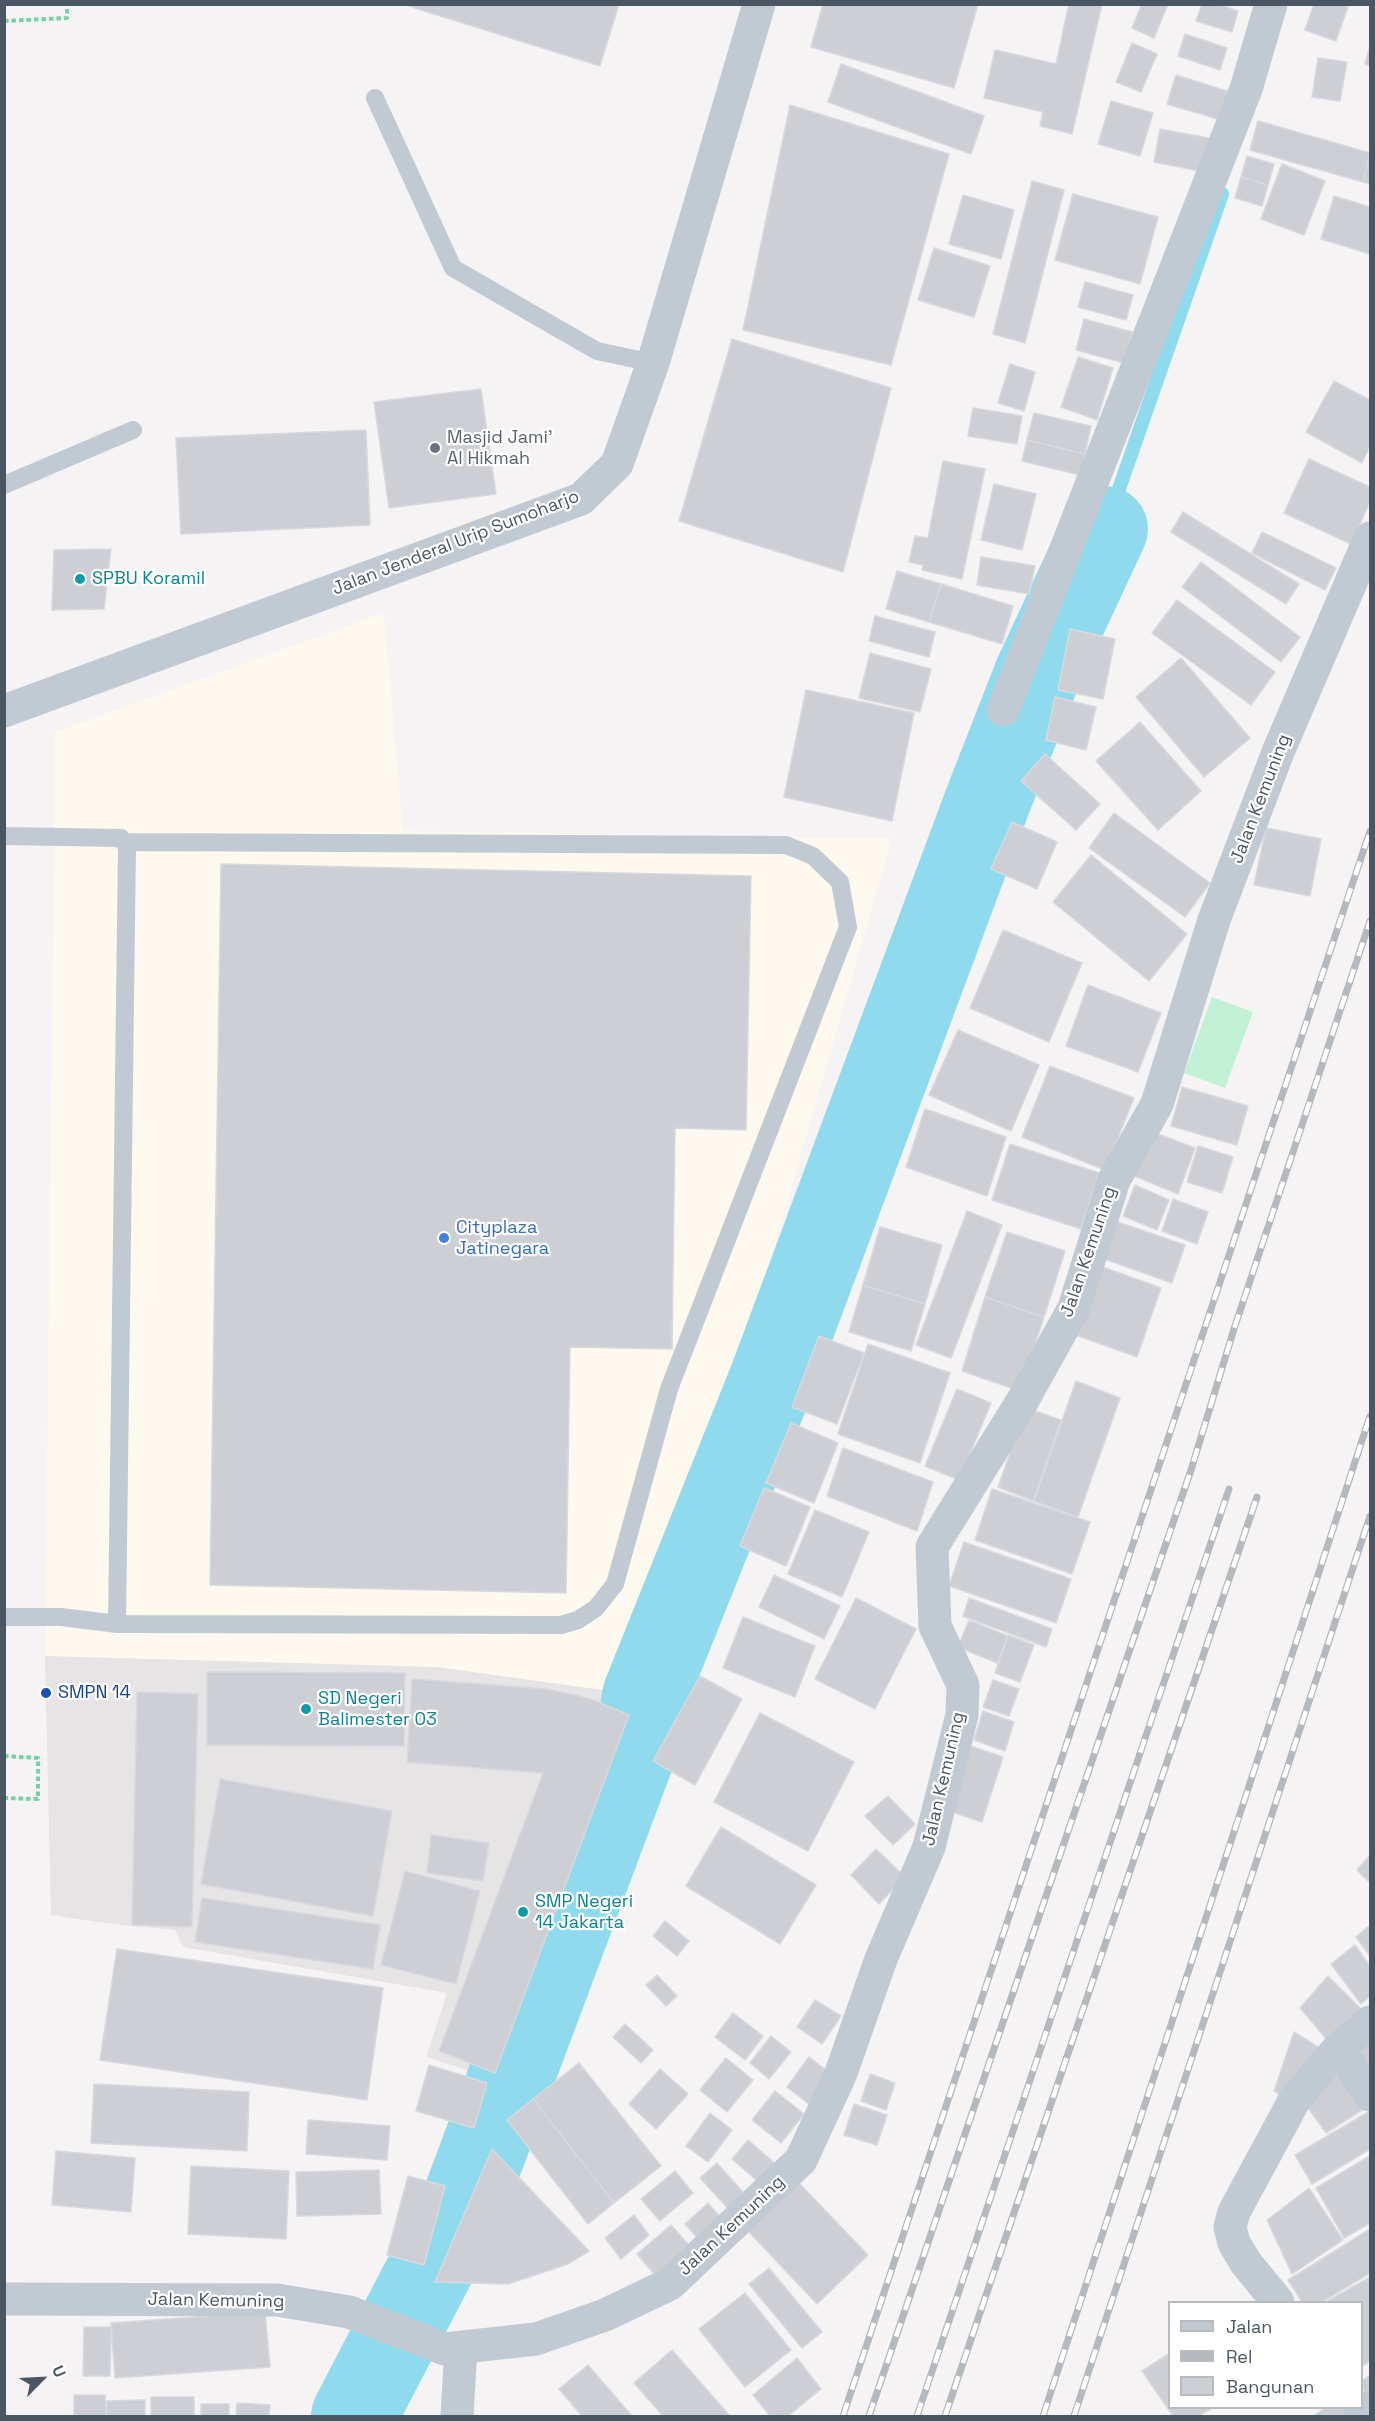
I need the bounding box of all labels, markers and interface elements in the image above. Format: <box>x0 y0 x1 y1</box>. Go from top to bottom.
place label: Masjid Jami' Al Hikmah <box>447 427 552 470</box>
marker: Masjid Jami' Al Hikmah <box>428 441 442 455</box>
street label: Jalan Jenderal Urip Sumoharjo <box>329 486 583 600</box>
place label: SPBU Koramil <box>92 568 205 590</box>
marker: SPBU Koramil <box>73 572 87 586</box>
street label: Jalan Kemuning <box>1226 731 1296 867</box>
street label: Jalan Kemuning <box>1057 1184 1121 1320</box>
place label: Cityplaza Jatinegara <box>456 1217 549 1260</box>
marker: Cityplaza Jatinegara <box>437 1231 451 1245</box>
place label: SMPN 14 <box>58 1682 131 1704</box>
marker: SMPN 14 <box>39 1686 53 1700</box>
place label: SD Negeri Balimester 03 <box>318 1688 437 1730</box>
marker: SD Negeri Balimester 03 <box>299 1702 313 1716</box>
street label: Jalan Kemuning <box>918 1710 970 1848</box>
place label: SMP Negeri 14 Jakarta <box>535 1891 633 1934</box>
marker: SMP Negeri 14 Jakarta <box>516 1905 530 1919</box>
street label: Jalan Kemuning <box>675 2172 789 2280</box>
street label: Jalan Kemuning <box>147 2289 285 2313</box>
legend <box>1168 2301 1363 2409</box>
text: Jalan <box>1226 2315 1272 2338</box>
text: Rel <box>1226 2345 1252 2368</box>
north arrow <box>12 2349 72 2409</box>
text: U <box>47 2362 71 2381</box>
text: Bangunan <box>1226 2375 1314 2398</box>

